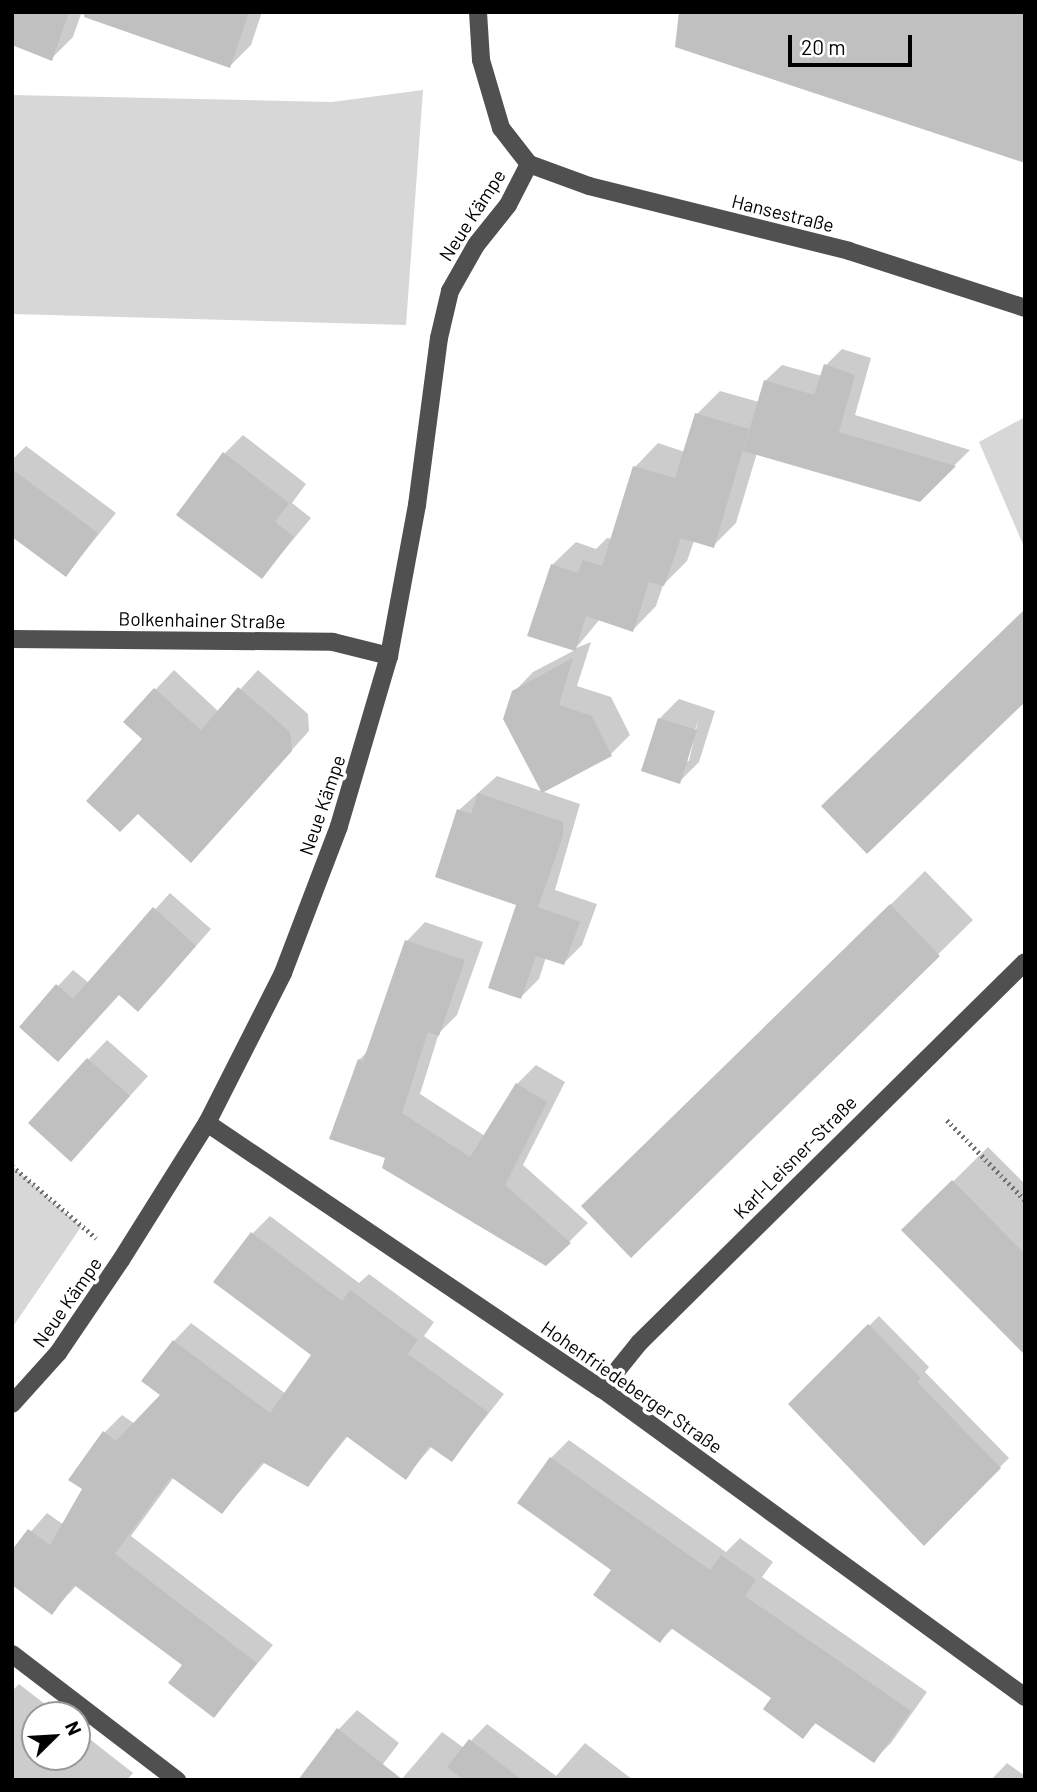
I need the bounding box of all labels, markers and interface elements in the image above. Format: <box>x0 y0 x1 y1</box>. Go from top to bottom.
scale bar <box>792 21 916 65</box>
text: 20 m <box>801 34 846 59</box>
street label: Neue Kämpe <box>434 165 510 265</box>
street label: Hansestraße <box>729 189 837 237</box>
street label: Bolkenhainer Straße <box>118 607 286 633</box>
street label: Neue Kämpe <box>294 752 350 858</box>
street label: Karl-Leisner-Straße <box>729 1091 861 1223</box>
street label: Neue Kämpe <box>28 1253 106 1351</box>
street label: Hohenfriedeberger Straße <box>537 1316 727 1458</box>
north arrow <box>21 1701 91 1771</box>
text: N <box>61 1718 87 1739</box>

